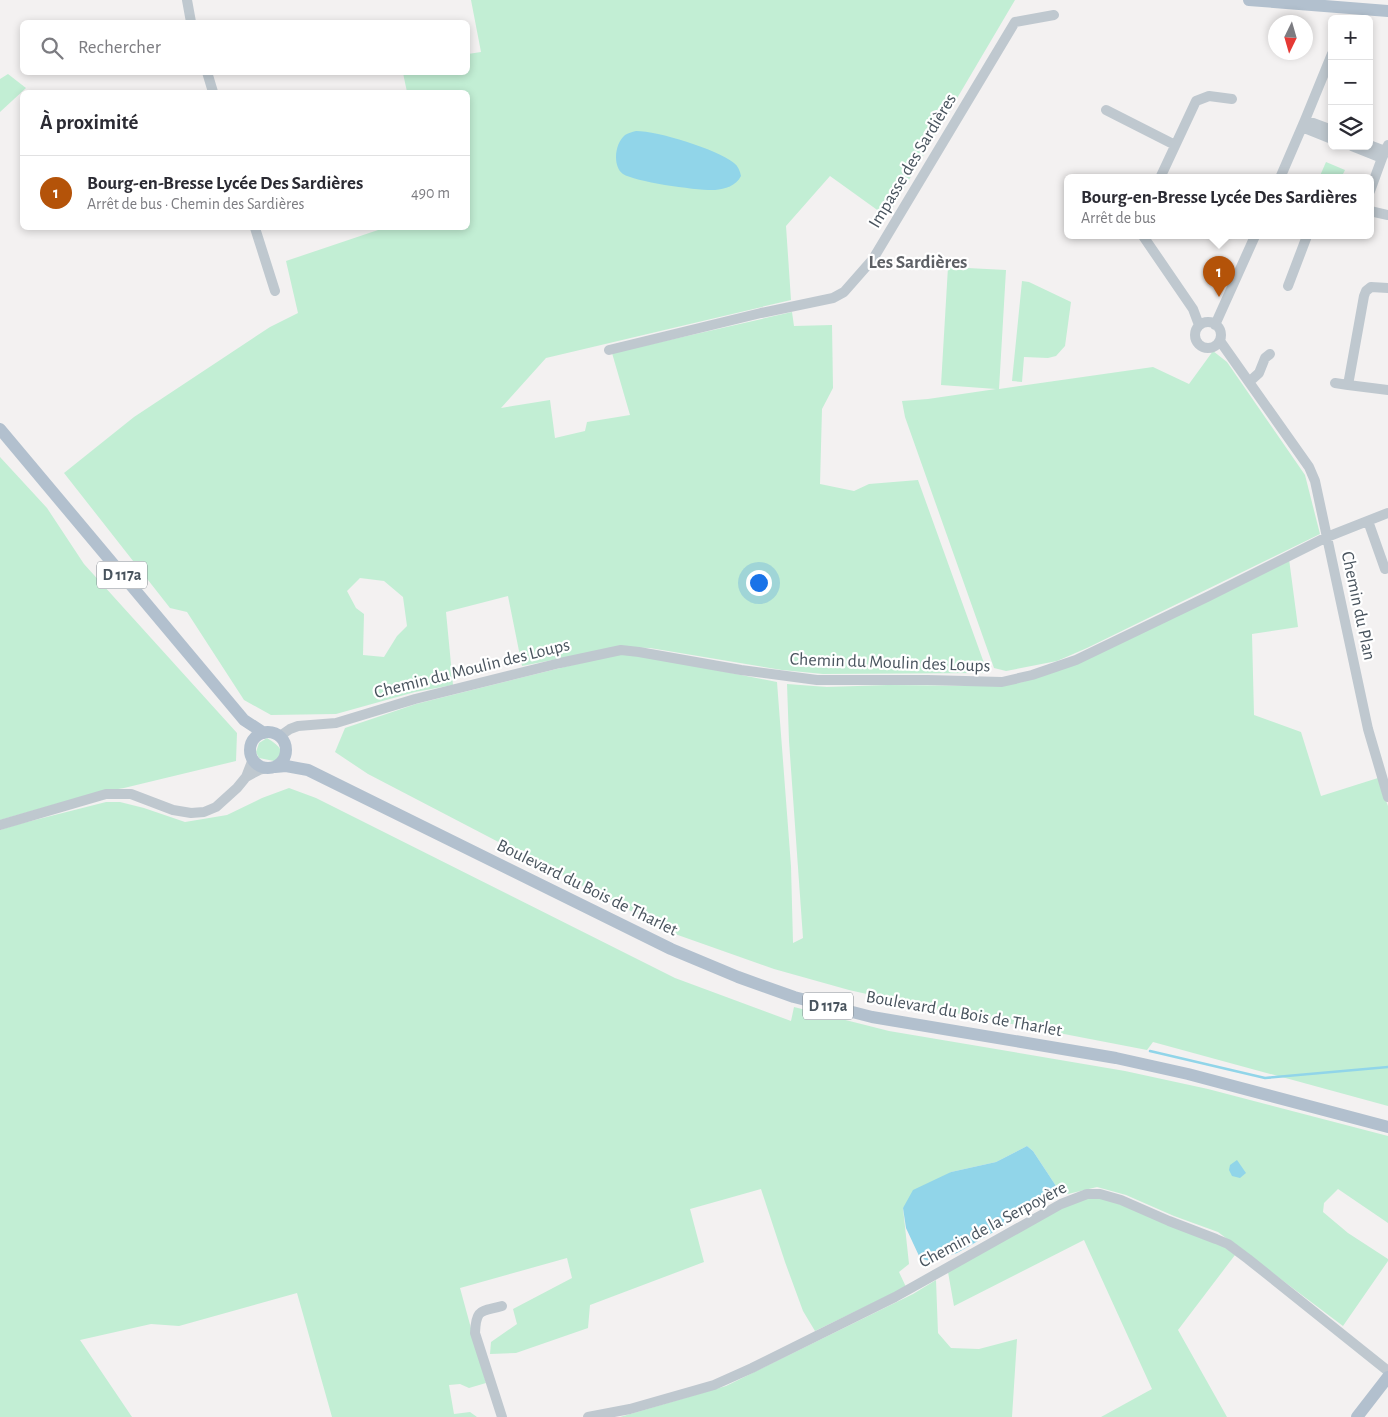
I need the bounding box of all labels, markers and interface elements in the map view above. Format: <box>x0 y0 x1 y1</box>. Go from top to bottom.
north arrow <box>1268 15 1313 60</box>
map controls <box>1328 15 1373 150</box>
button: + <box>1328 15 1373 60</box>
search box <box>20 20 470 75</box>
icon: search <box>38 34 66 62</box>
text: Rechercher <box>78 38 161 57</box>
button: − <box>1328 60 1373 105</box>
street label: Impasse des Sardières <box>866 91 960 231</box>
button: layers <box>1328 105 1373 150</box>
text: À proximité <box>40 112 138 133</box>
text: Bourg-en-Bresse Lycée Des Sardières <box>87 174 363 193</box>
popup <box>1064 174 1374 239</box>
text: 1 <box>53 185 59 201</box>
text: 490 m <box>411 185 450 201</box>
text: Bourg-en-Bresse Lycée Des Sardières <box>1081 188 1357 207</box>
text: Arrêt de bus · Chemin des Sardières <box>87 196 305 212</box>
text: Arrêt de bus <box>1081 210 1156 226</box>
district label: Les Sardières <box>869 253 967 272</box>
pin: 1 <box>1203 256 1235 297</box>
street label: Chemin du Plan <box>1338 550 1378 662</box>
road number: D 117a <box>97 562 147 588</box>
your location <box>746 570 772 596</box>
street label: Chemin du Moulin des Loups <box>372 636 572 702</box>
street label: Chemin du Moulin des Loups <box>789 651 991 675</box>
street label: Boulevard du Bois de Tharlet <box>494 836 680 940</box>
street label: Boulevard du Bois de Tharlet <box>865 988 1064 1040</box>
road number: D 117a <box>803 992 853 1019</box>
street label: Chemin de la Serpoyère <box>916 1179 1070 1271</box>

